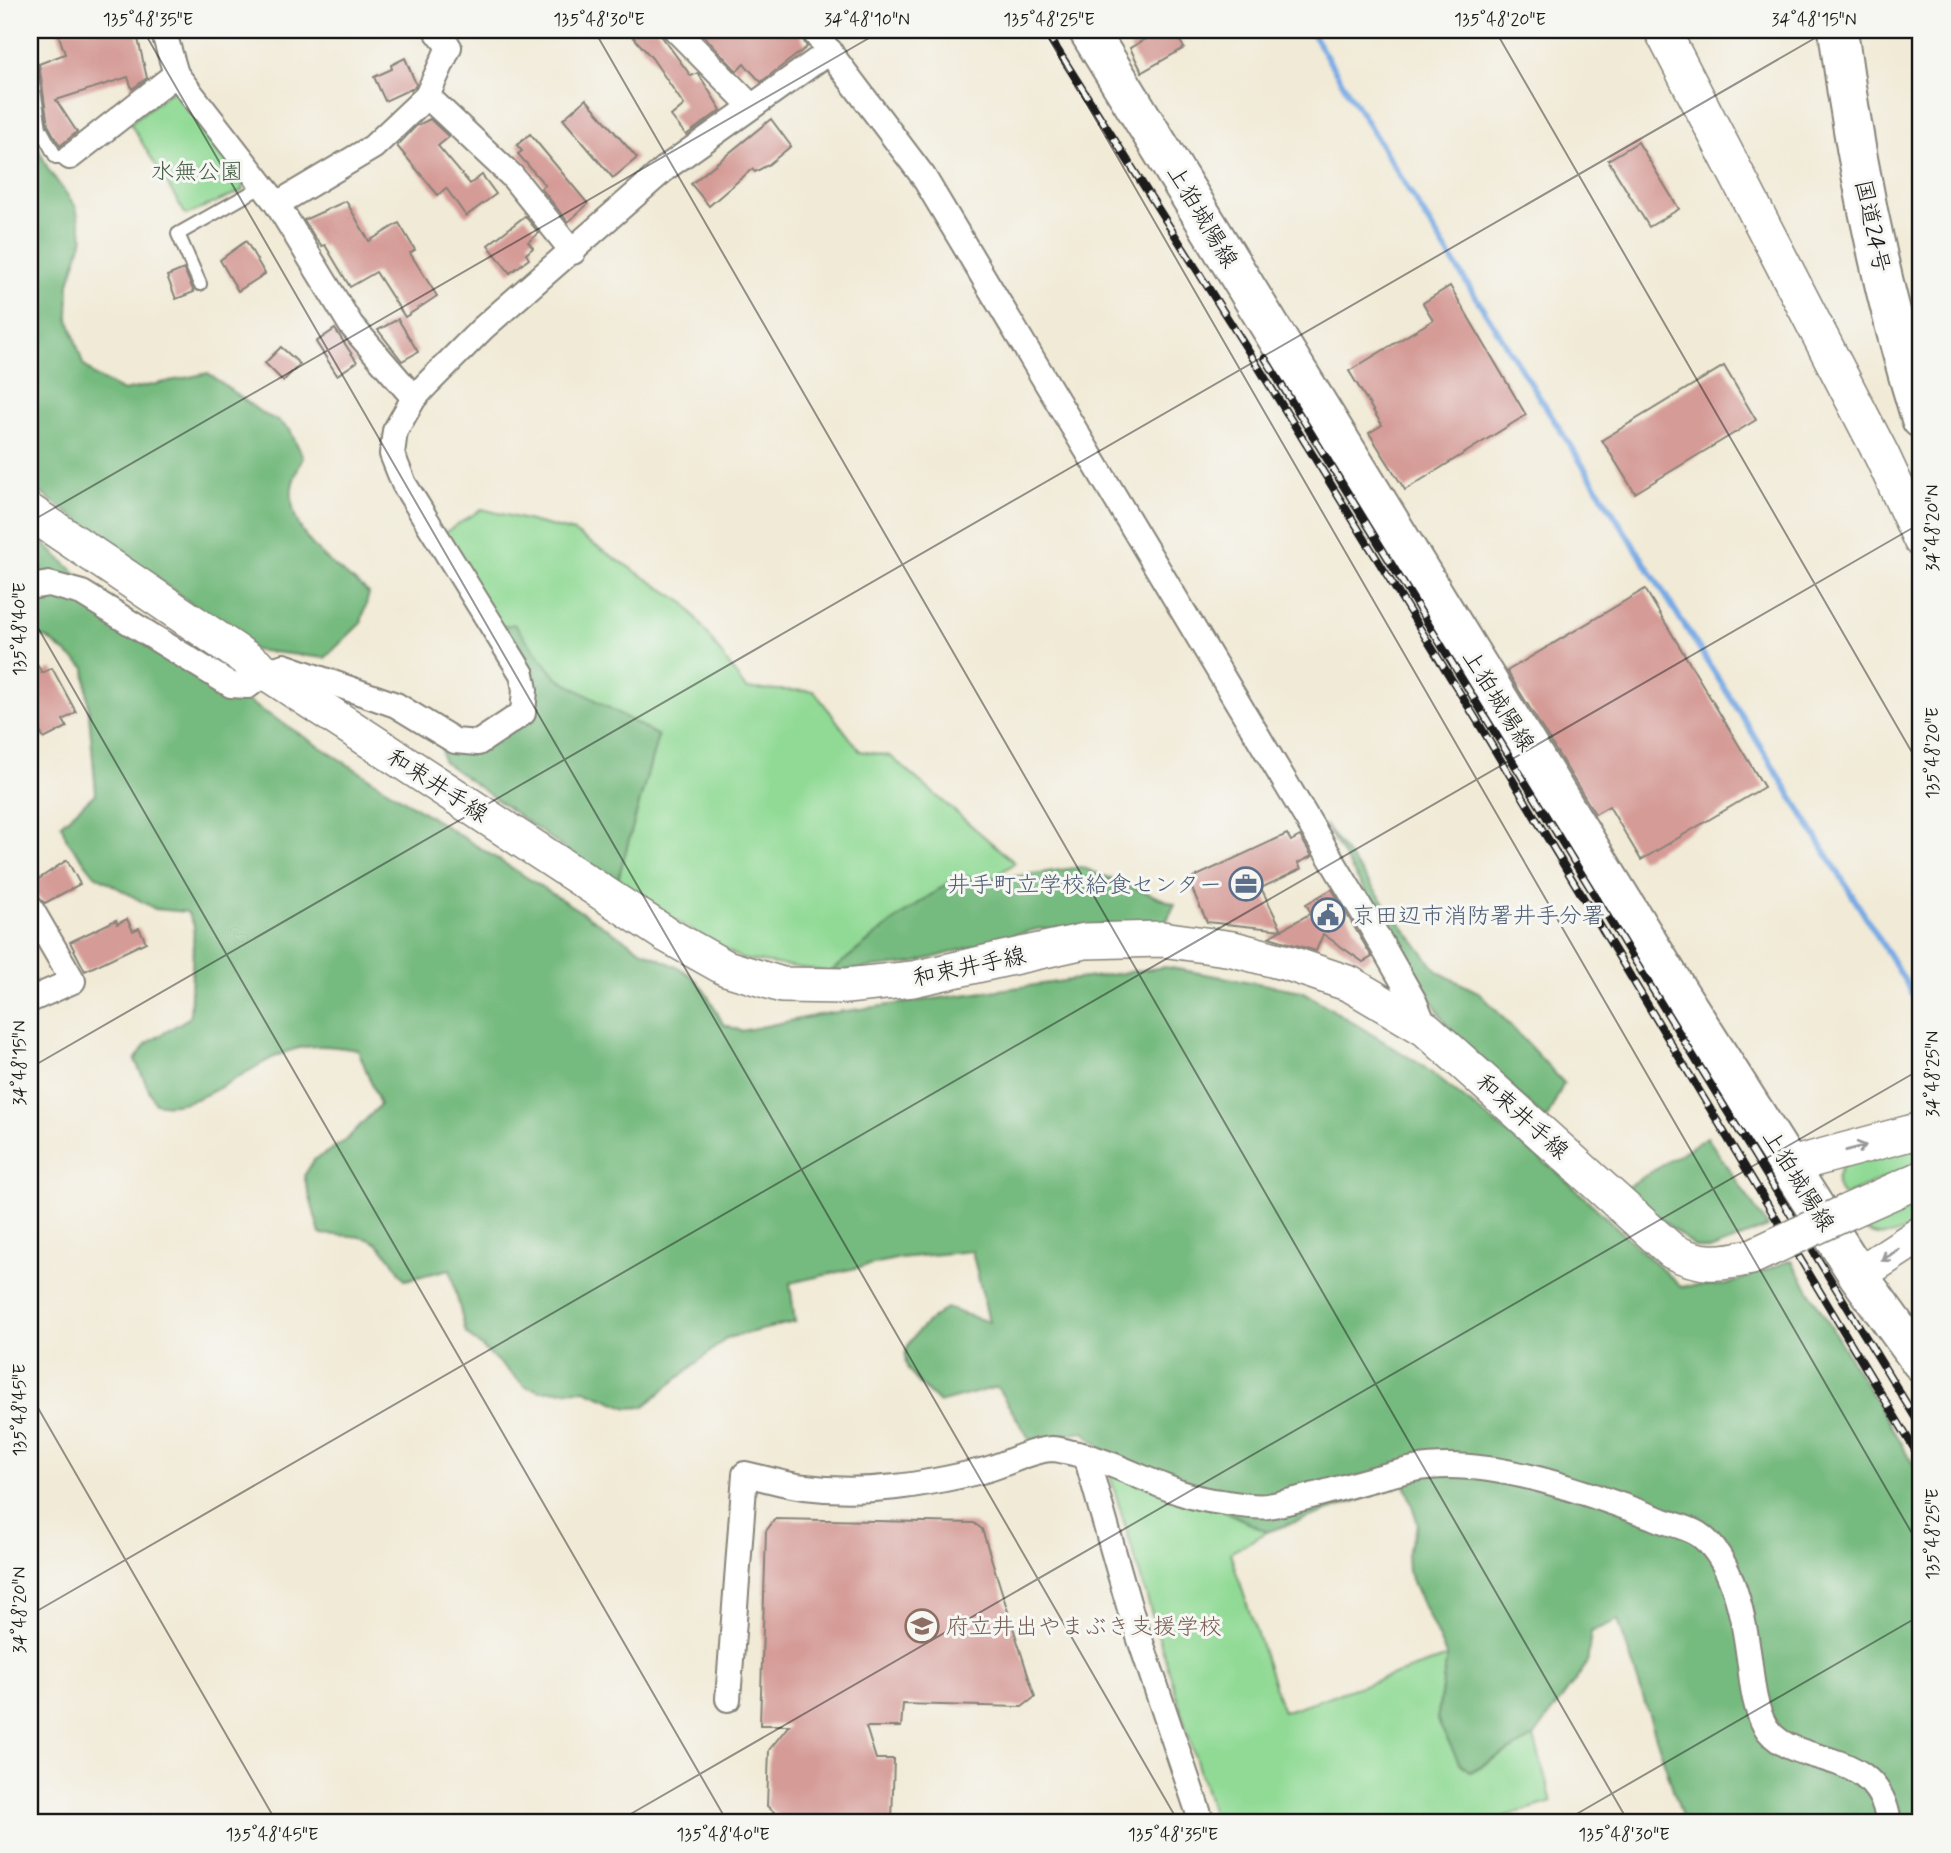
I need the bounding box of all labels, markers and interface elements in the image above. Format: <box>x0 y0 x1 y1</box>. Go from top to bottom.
text: 135°48'35"E <box>103 8 193 32</box>
text: 135°48'30"E <box>553 8 645 32</box>
text: 34°48'10"N <box>824 8 910 32</box>
text: 135°48'25"E <box>1003 8 1095 32</box>
text: 135°48'20"E <box>1454 8 1546 32</box>
text: 34°48'15"N <box>1771 8 1857 32</box>
park label: 水無公園 <box>151 158 243 188</box>
street label: 上狛城陽線 <box>1159 160 1244 274</box>
street label: 国道24号 <box>1847 177 1896 276</box>
text: 34°48'20"N <box>1921 485 1945 571</box>
text: 135°48'40"E <box>8 582 32 676</box>
street label: 上狛城陽線 <box>1454 644 1540 758</box>
text: 135°48'20"E <box>1921 707 1945 799</box>
street label: 和束井手線 <box>381 743 493 831</box>
office icon: 井手町立学校給食センター <box>1227 865 1265 903</box>
place label: 井手町立学校給食センター <box>947 871 1222 901</box>
public building icon: 京田辺市消防署井手分署 <box>1309 896 1347 934</box>
place label: 京田辺市消防署井手分署 <box>1352 902 1605 932</box>
street label: 和束井手線 <box>910 941 1029 995</box>
text: 34°48'15"N <box>8 1020 32 1106</box>
text: 34°48'25"N <box>1921 1031 1945 1117</box>
street label: 和束井手線 <box>1469 1068 1574 1167</box>
street label: 上狛城陽線 <box>1754 1124 1840 1238</box>
one-way arrow <box>1844 1141 1867 1154</box>
one-way arrow <box>1881 1248 1900 1262</box>
text: 135°48'45"E <box>8 1363 32 1457</box>
text: 135°48'25"E <box>1921 1488 1945 1580</box>
text: 34°48'20"N <box>8 1567 32 1653</box>
school or university icon: 府立井出やまぶき支援学校 <box>903 1607 941 1645</box>
place label: 府立井出やまぶき支援学校 <box>946 1613 1222 1643</box>
text: 135°48'45"E <box>225 1823 319 1847</box>
text: 135°48'40"E <box>676 1823 770 1847</box>
text: 135°48'35"E <box>1128 1823 1218 1847</box>
text: 135°48'30"E <box>1578 1823 1670 1847</box>

